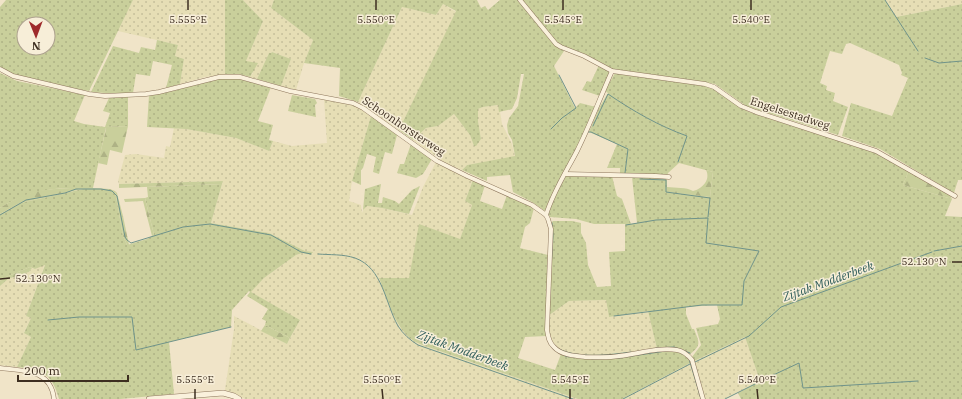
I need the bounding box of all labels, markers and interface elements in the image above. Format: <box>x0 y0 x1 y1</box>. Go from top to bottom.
text: 5.555°E <box>169 13 207 26</box>
text: 5.550°E <box>357 13 395 26</box>
text: 5.545°E <box>544 13 582 26</box>
text: 5.540°E <box>732 13 770 26</box>
north arrow <box>16 16 56 56</box>
text: N <box>31 39 41 53</box>
street label: Schoonhorsterweg <box>360 93 448 159</box>
street label: Engelsestadweg <box>749 94 831 132</box>
text: 52.130°N <box>901 255 947 268</box>
water label: Zijtak Modderbeek <box>779 257 876 305</box>
text: 52.130°N <box>15 272 61 285</box>
water label: Zijtak Modderbeek <box>414 326 511 374</box>
scale bar <box>18 357 128 383</box>
text: 200 m <box>24 363 60 378</box>
text: 5.555°E <box>176 373 214 386</box>
text: 5.550°E <box>363 373 401 386</box>
text: 5.545°E <box>551 373 589 386</box>
text: 5.540°E <box>738 373 776 386</box>

